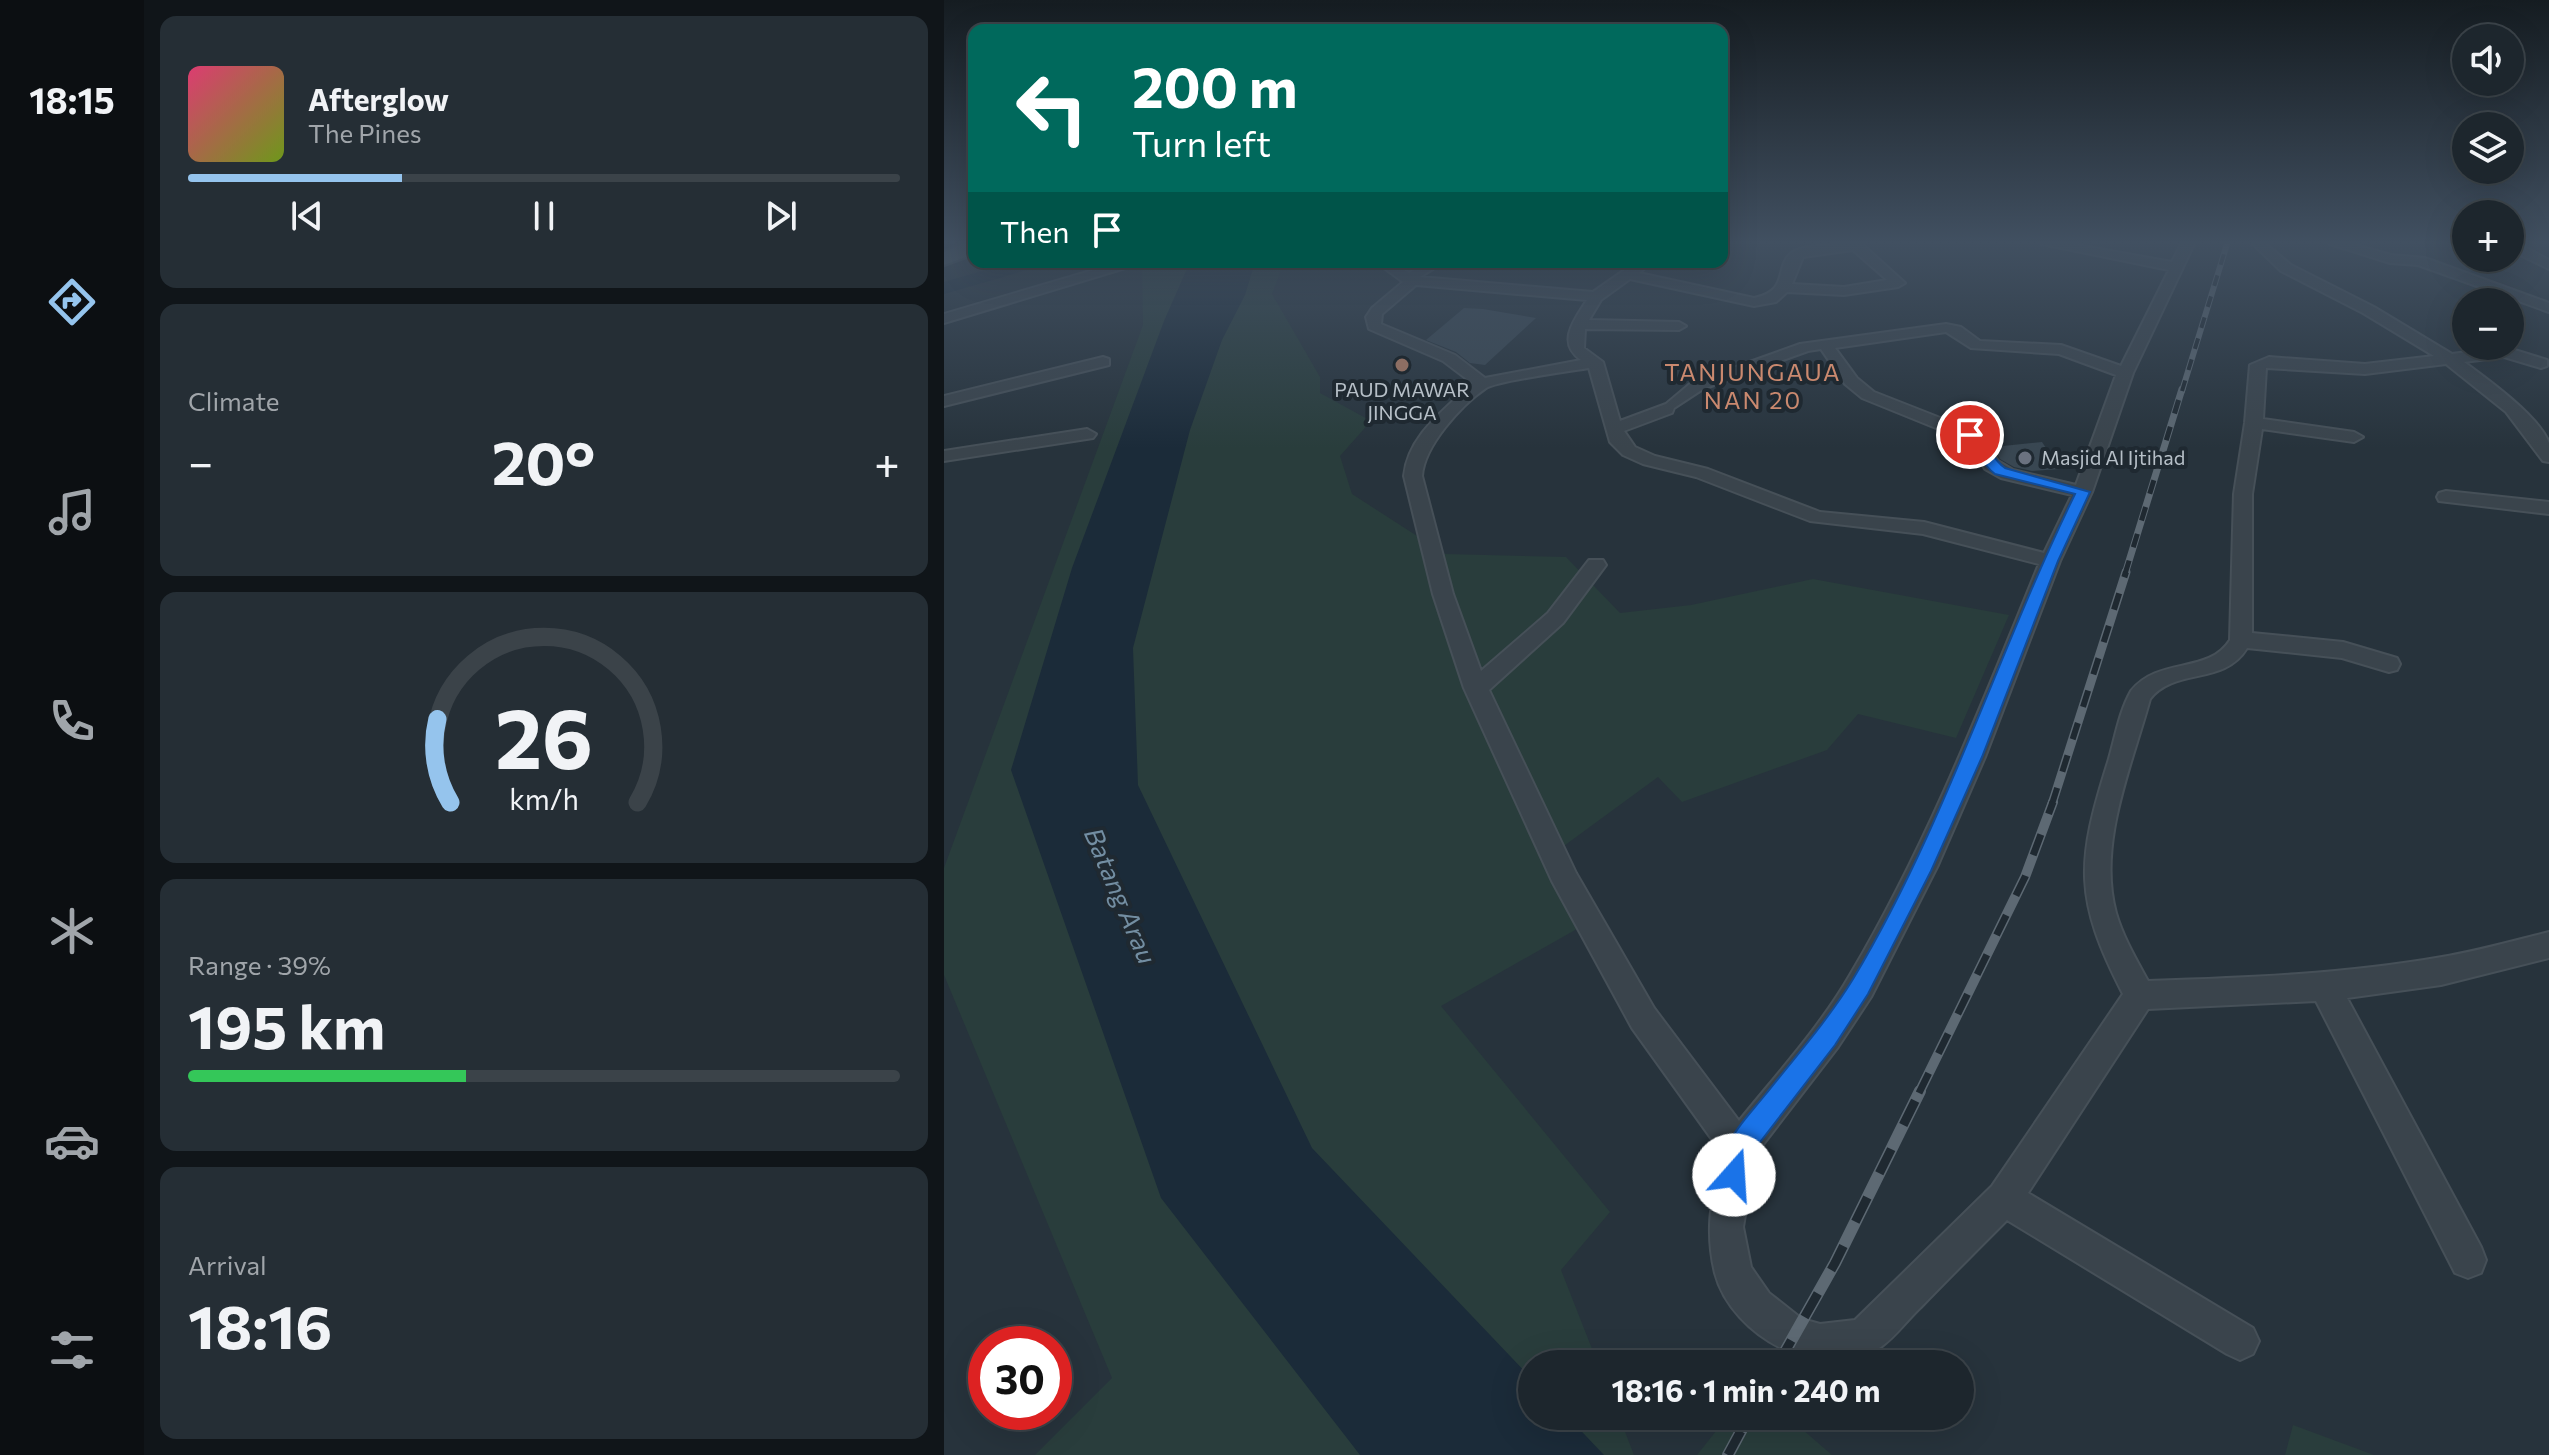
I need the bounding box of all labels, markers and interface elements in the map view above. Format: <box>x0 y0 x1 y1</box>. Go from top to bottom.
map controls <box>2452 24 2524 360</box>
button: sound <box>2452 24 2524 96</box>
text: 200 m <box>1132 51 1298 120</box>
icon: left <box>1000 56 1104 160</box>
text: 18:15 <box>29 77 115 121</box>
text: Afterglow <box>308 80 449 117</box>
button: layers <box>2452 112 2524 184</box>
text: The Pines <box>308 117 422 148</box>
text: Turn left <box>1132 120 1271 164</box>
icon: previous <box>285 194 329 238</box>
icon: pause <box>522 194 566 238</box>
icon: next <box>759 194 803 238</box>
button: + <box>2452 200 2524 272</box>
icon: arrive <box>1085 208 1129 252</box>
text: Then <box>1000 212 1069 249</box>
icon: directions <box>44 274 100 330</box>
button: − <box>2452 288 2524 360</box>
marker: PAUD MAWAR JINGGA <box>1393 356 1411 374</box>
district label: TANJUNGAUA NAN 20 <box>1664 357 1842 414</box>
place label: PAUD MAWAR JINGGA <box>1334 377 1470 424</box>
text: Climate <box>188 385 280 416</box>
pin <box>1936 401 2004 469</box>
icon: arrive <box>1948 413 1992 457</box>
text: 20° <box>492 424 595 497</box>
text: − <box>188 434 213 488</box>
text: + <box>874 434 900 488</box>
place label: Masjid Al Ijtihad <box>2041 445 2185 469</box>
marker: Masjid Al Ijtihad <box>2016 449 2034 467</box>
icon: music <box>44 484 100 540</box>
text: 26 <box>495 684 593 786</box>
icon: phone <box>44 693 100 749</box>
text: km/h <box>509 782 579 817</box>
water label: Batang Arau <box>1079 823 1164 968</box>
icon: climate <box>44 903 100 959</box>
text: Range · 39% <box>188 949 331 980</box>
text: 195 km <box>188 988 385 1061</box>
icon: car <box>44 1113 100 1169</box>
position arrow <box>1692 1133 1776 1217</box>
text: Arrival <box>188 1249 267 1280</box>
text: 18:16 <box>188 1288 332 1361</box>
icon: filters <box>44 1322 100 1378</box>
speed limit sign: 30 <box>968 1326 1072 1430</box>
text: 18:16 · 1 min · 240 m <box>1611 1371 1881 1408</box>

